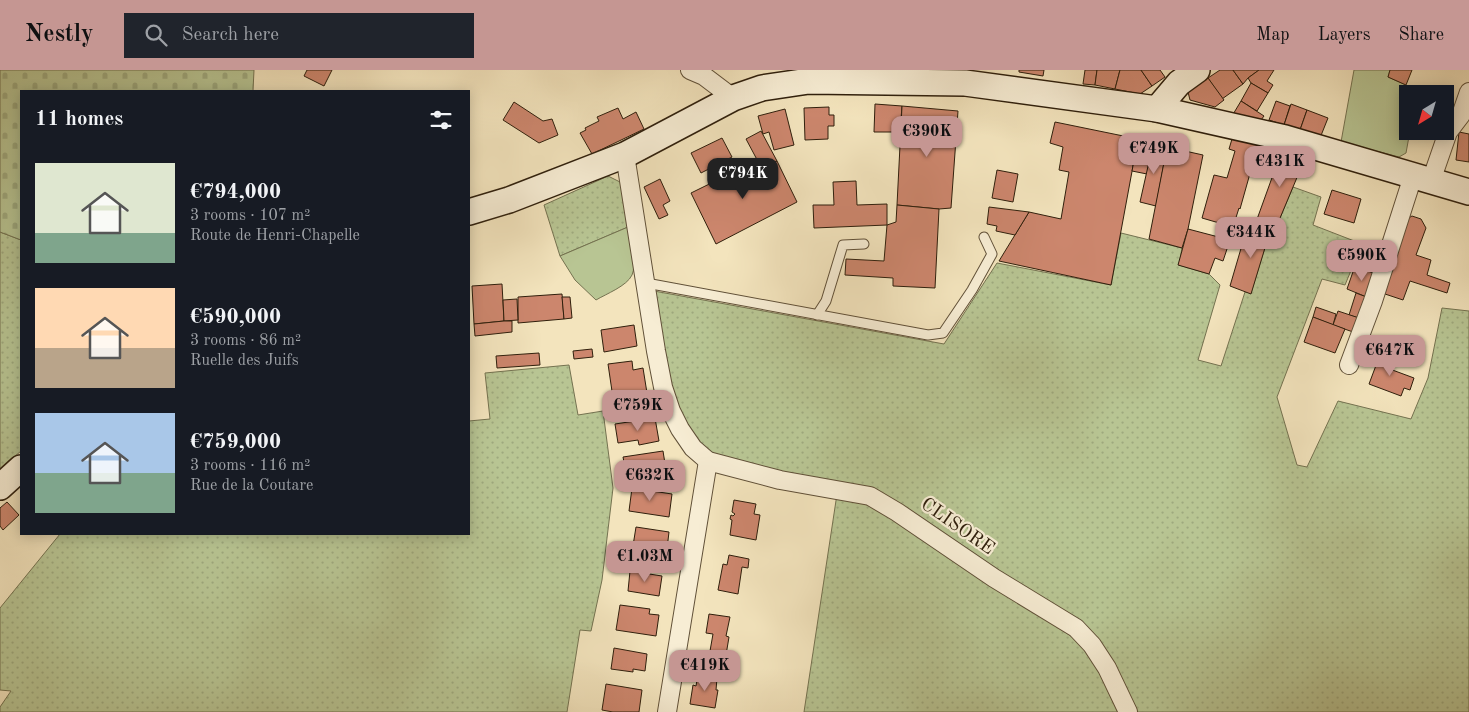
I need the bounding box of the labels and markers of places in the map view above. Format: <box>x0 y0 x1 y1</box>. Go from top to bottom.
pin: €390K <box>892 116 962 158</box>
pin: €749K <box>1119 132 1189 175</box>
pin: €431K <box>1245 146 1315 188</box>
pin: €794K <box>708 158 778 200</box>
pin: €344K <box>1216 216 1286 259</box>
pin: €590K <box>1327 240 1397 282</box>
pin: €647K <box>1355 334 1425 377</box>
pin: €759K <box>603 390 673 432</box>
pin: €632K <box>615 460 685 502</box>
pin: €1.03M <box>604 540 686 583</box>
pin: €419K <box>670 650 740 692</box>

